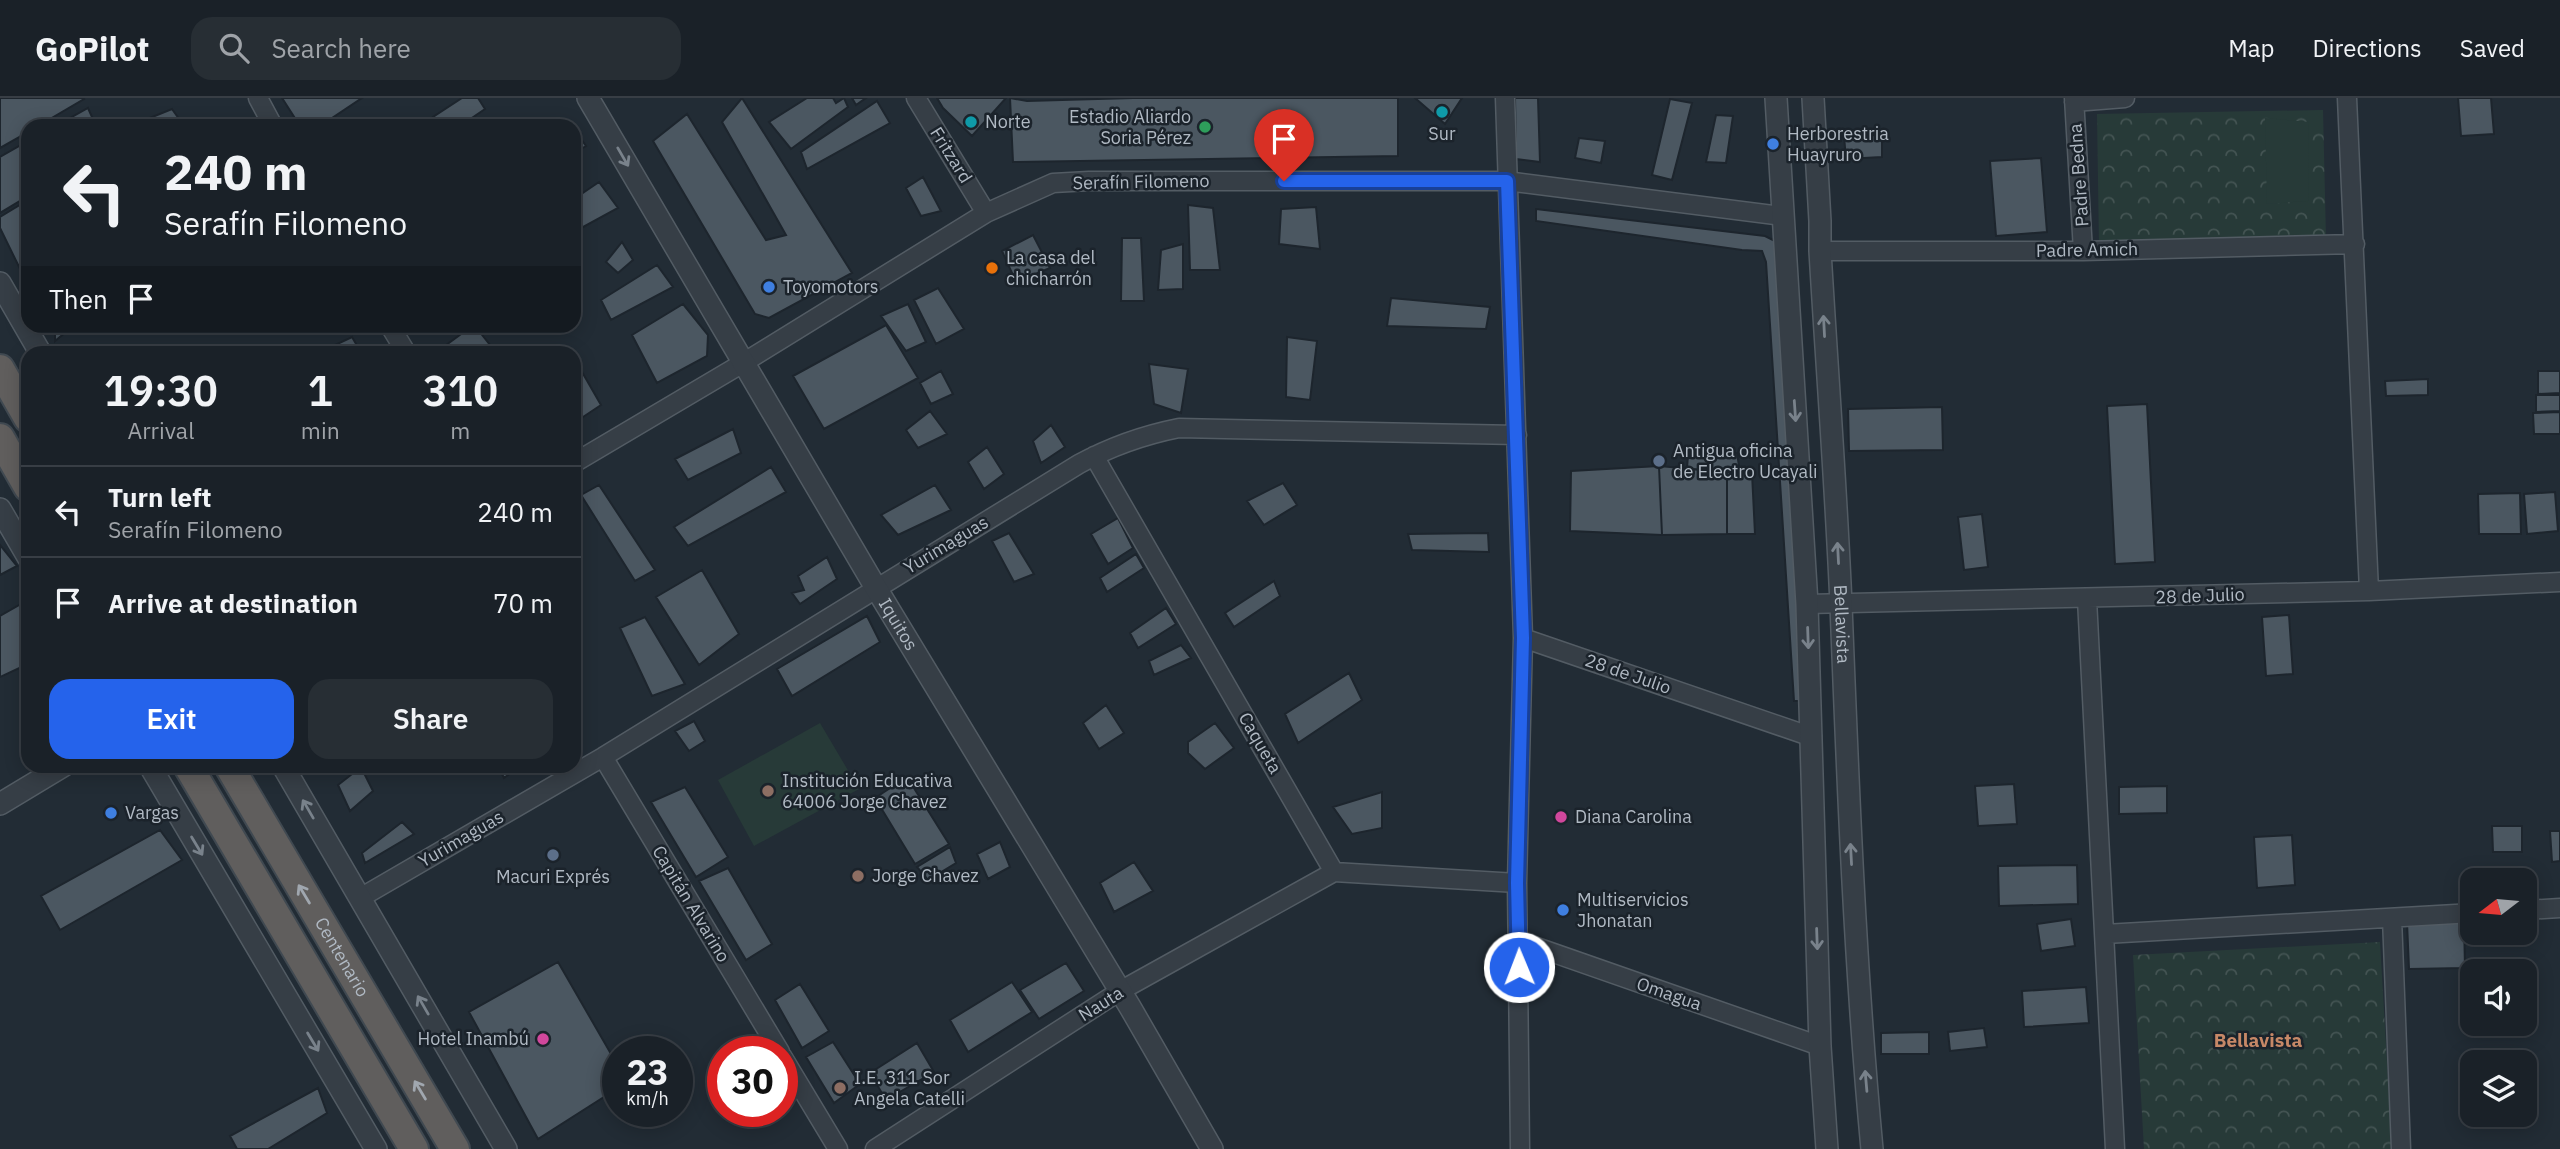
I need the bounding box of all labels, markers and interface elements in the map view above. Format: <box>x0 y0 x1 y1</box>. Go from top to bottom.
search box <box>191 17 681 80</box>
text: GoPilot <box>35 27 149 70</box>
icon: search <box>215 29 253 67</box>
text: Search here <box>271 31 411 65</box>
text: Map <box>2228 32 2274 64</box>
text: Directions <box>2312 32 2422 64</box>
text: Saved <box>2460 32 2525 64</box>
marker: Sur <box>1434 104 1450 120</box>
place label: Estadio Aliardo Soria Pérez <box>1069 105 1191 149</box>
pin <box>1254 109 1314 181</box>
place label: Norte <box>985 110 1031 133</box>
marker: Norte <box>963 114 979 130</box>
marker: Estadio Aliardo Soria Pérez <box>1197 119 1213 135</box>
icon: arrive <box>1265 120 1303 158</box>
street label: Fritzard <box>925 122 978 187</box>
place label: Sur <box>1428 122 1456 145</box>
place label: Herborestria Huayruro <box>1787 122 1889 166</box>
street label: Padre Bedna <box>2063 122 2094 227</box>
marker: Herborestria Huayruro <box>1765 136 1781 152</box>
text: 240 m <box>164 140 308 203</box>
one-way arrow <box>617 146 630 167</box>
icon: left <box>49 147 140 238</box>
street label: Serafín Filomeno <box>1072 169 1210 194</box>
text: Serafín Filomeno <box>164 202 407 244</box>
street label: Padre Amich <box>2036 237 2138 262</box>
place label: La casa del chicharrón <box>1006 246 1095 290</box>
marker: La casa del chicharrón <box>984 260 1000 276</box>
place label: Toyomotors <box>783 275 879 298</box>
marker: Toyomotors <box>761 279 777 295</box>
icon: arrive <box>122 280 160 318</box>
text: Then <box>49 282 108 316</box>
one-way arrow <box>1817 315 1830 338</box>
text: 19:30 <box>104 363 218 418</box>
text: 1 <box>308 363 333 418</box>
text: 310 <box>423 363 498 418</box>
one-way arrow <box>1789 399 1802 421</box>
text: Arrival <box>127 415 194 445</box>
text: min <box>301 415 340 445</box>
text: m <box>450 415 470 445</box>
place label: Antigua oficina de Electro Ucayali <box>1673 439 1818 483</box>
marker: Antigua oficina de Electro Ucayali <box>1651 453 1667 469</box>
text: Turn left <box>108 480 211 514</box>
icon: left <box>49 493 87 531</box>
text: 240 m <box>477 495 553 529</box>
street label: Yurimaguas <box>899 510 992 579</box>
text: Serafín Filomeno <box>108 514 283 544</box>
one-way arrow <box>1831 542 1844 565</box>
street label: 28 de Julio <box>2155 582 2245 609</box>
icon: arrive <box>49 584 87 622</box>
street label: Bellavista <box>1829 584 1855 664</box>
text: Arrive at destination <box>108 586 358 620</box>
text: 70 m <box>493 586 553 620</box>
street label: Iquitos <box>874 594 923 655</box>
one-way arrow <box>1802 626 1815 649</box>
street label: 28 de Julio <box>1582 648 1674 699</box>
button: Exit <box>49 679 294 759</box>
button: Share <box>308 679 553 759</box>
street label: Caqueta <box>1234 708 1287 778</box>
place label: Institución Educativa 64006 Jorge Chavez <box>782 769 953 813</box>
marker: Institución Educativa 64006 Jorge Chavez <box>760 783 776 799</box>
one-way arrow <box>301 799 314 820</box>
place label: Vargas <box>125 801 179 824</box>
marker: Vargas <box>103 805 119 821</box>
street label: Yurimaguas <box>414 805 508 872</box>
place label: Diana Carolina <box>1575 805 1692 828</box>
marker: Diana Carolina <box>1553 809 1569 825</box>
one-way arrow <box>190 836 204 856</box>
street label: Capitán Alvarino <box>648 841 735 966</box>
one-way arrow <box>1844 843 1857 866</box>
marker: Macuri Exprés <box>545 847 561 863</box>
place label: Jorge Chavez <box>872 864 979 887</box>
place label: Macuri Exprés <box>496 865 610 888</box>
marker: Jorge Chavez <box>850 868 866 884</box>
north arrow <box>2460 868 2538 945</box>
map controls <box>2460 868 2537 1127</box>
one-way arrow <box>297 885 311 905</box>
place label: Multiservicios Jhonatan <box>1577 888 1689 932</box>
marker: Multiservicios Jhonatan <box>1555 902 1571 918</box>
street label: Centenario <box>310 913 375 1001</box>
one-way arrow <box>1810 927 1823 950</box>
position arrow <box>1482 930 1556 1004</box>
button: sound <box>2460 959 2537 1036</box>
street label: Omagua <box>1634 972 1705 1015</box>
street label: Nauta <box>1074 981 1128 1026</box>
one-way arrow <box>416 996 430 1016</box>
place label: Hotel Inambú <box>418 1027 529 1050</box>
district label: Bellavista <box>2214 1028 2302 1052</box>
marker: Hotel Inambú <box>535 1031 551 1047</box>
one-way arrow <box>306 1032 320 1052</box>
speed limit sign: 30 <box>707 1036 798 1127</box>
text: 23 <box>626 1049 669 1095</box>
button: layers <box>2460 1050 2537 1127</box>
place label: I.E. 311 Sor Angela Catelli <box>854 1066 965 1110</box>
one-way arrow <box>1859 1070 1872 1093</box>
marker: I.E. 311 Sor Angela Catelli <box>832 1080 848 1096</box>
one-way arrow <box>413 1081 427 1101</box>
text: km/h <box>626 1087 669 1110</box>

